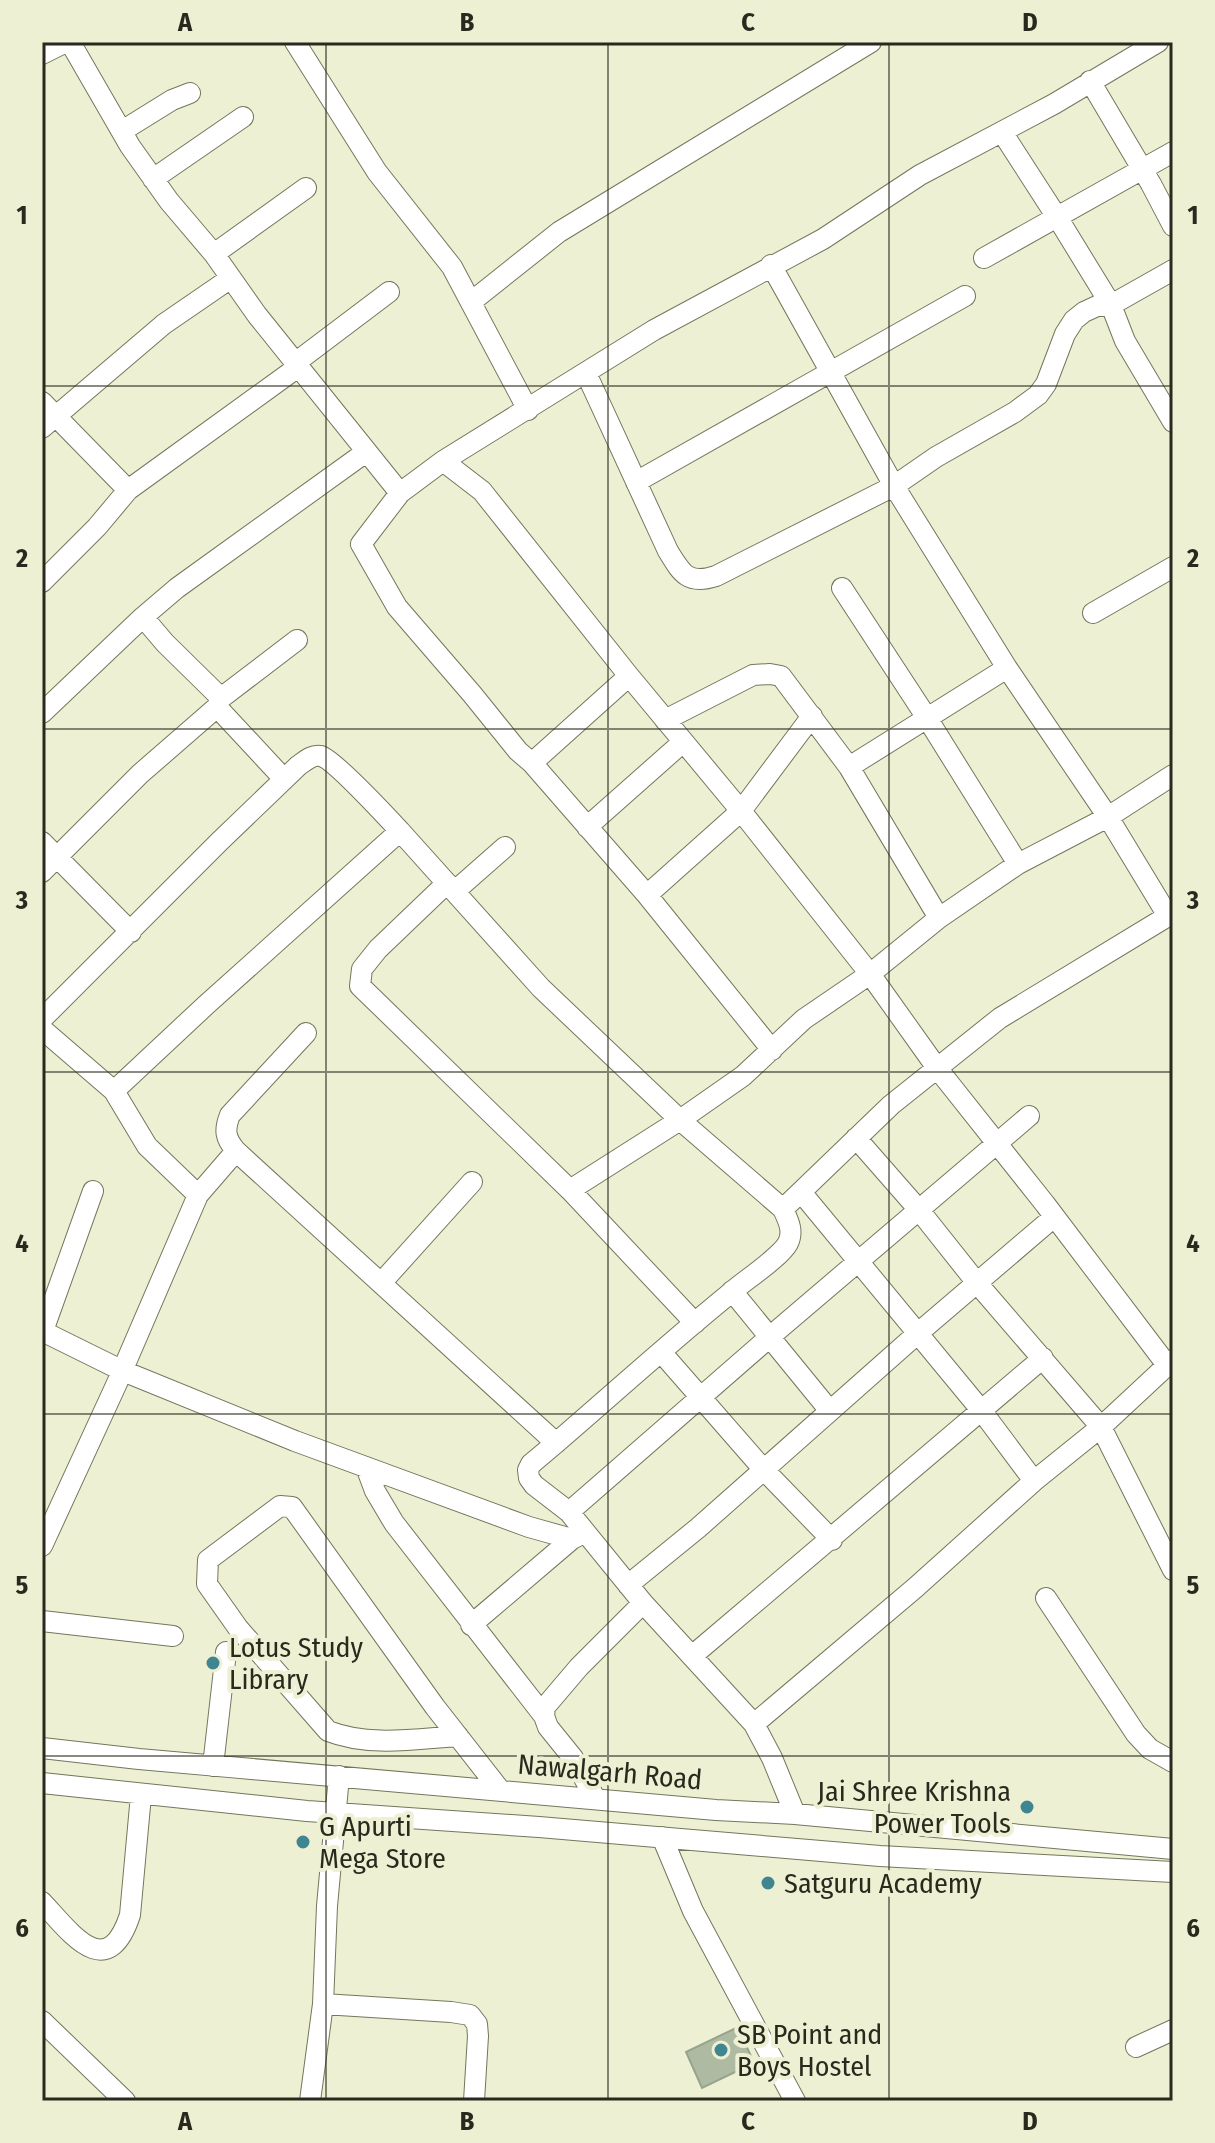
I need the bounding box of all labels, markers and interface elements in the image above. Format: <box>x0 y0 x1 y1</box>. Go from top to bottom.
text: A <box>177 7 193 38</box>
text: B <box>460 7 475 38</box>
text: C <box>741 7 755 38</box>
text: D <box>1022 7 1038 38</box>
text: 1 <box>17 200 28 231</box>
text: 1 <box>1188 200 1199 231</box>
text: 2 <box>15 543 28 574</box>
text: 2 <box>1186 543 1199 574</box>
text: 3 <box>15 885 28 916</box>
text: 3 <box>1186 885 1199 916</box>
text: 4 <box>15 1228 29 1259</box>
text: 4 <box>1186 1228 1200 1259</box>
text: 5 <box>16 1570 29 1601</box>
text: 5 <box>1187 1570 1200 1601</box>
place label: Lotus Study Library <box>229 1631 364 1696</box>
marker: Lotus Study Library <box>204 1654 222 1672</box>
street label: Nawalgarh Road <box>516 1748 704 1796</box>
place label: Jai Shree Krishna Power Tools <box>817 1775 1011 1840</box>
marker: Jai Shree Krishna Power Tools <box>1018 1798 1036 1816</box>
place label: G Apurti Mega Store <box>319 1810 446 1875</box>
marker: G Apurti Mega Store <box>294 1833 312 1851</box>
place label: Satguru Academy <box>784 1867 982 1900</box>
marker: Satguru Academy <box>759 1874 777 1892</box>
text: 6 <box>15 1913 29 1944</box>
text: 6 <box>1186 1913 1200 1944</box>
place label: SB Point and Boys Hostel <box>737 2018 882 2083</box>
marker: SB Point and Boys Hostel <box>712 2041 730 2059</box>
text: A <box>177 2106 193 2137</box>
text: B <box>460 2106 475 2137</box>
text: C <box>741 2106 755 2137</box>
text: D <box>1022 2106 1038 2137</box>

